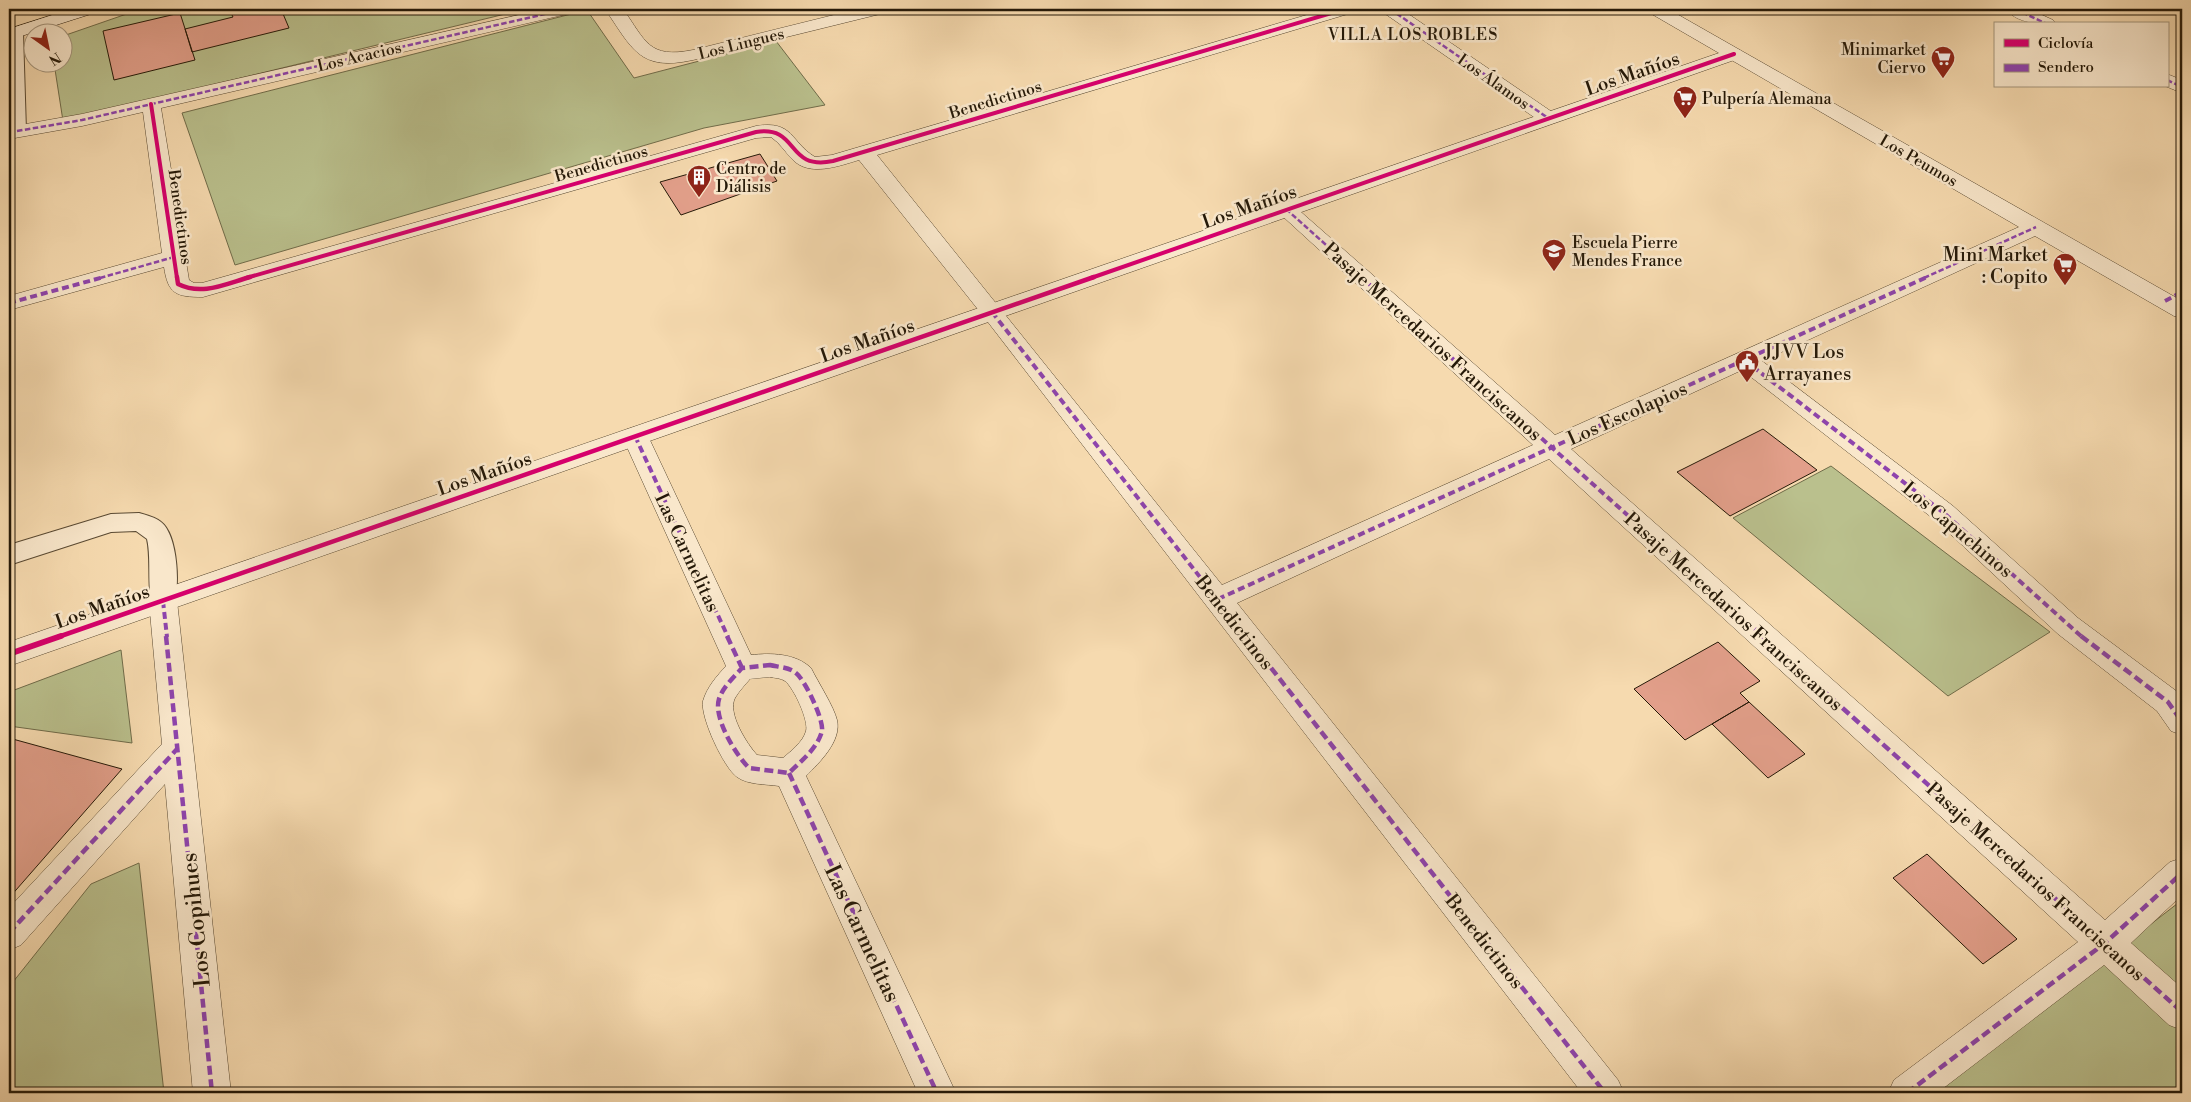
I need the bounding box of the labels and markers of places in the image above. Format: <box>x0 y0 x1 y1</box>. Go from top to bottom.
place label: Minimarket Ciervo <box>1841 40 1926 78</box>
supermarket icon: Minimarket Ciervo <box>1930 45 1956 79</box>
supermarket icon: Pulpería Alemana <box>1672 85 1698 119</box>
place label: Pulpería Alemana <box>1702 89 1833 109</box>
place label: Centro de Diálisis <box>716 159 786 197</box>
building icon: Centro de Diálisis <box>686 164 712 198</box>
place label: Escuela Pierre Mendes France <box>1572 233 1682 271</box>
school or university icon: Escuela Pierre Mendes France <box>1541 238 1567 272</box>
place label: Mini Market : Copito <box>1943 243 2048 289</box>
supermarket icon: Mini Market : Copito <box>2052 252 2078 286</box>
place label: JJVV Los Arrayanes <box>1763 340 1851 386</box>
public building icon: JJVV Los Arrayanes <box>1734 349 1760 383</box>

